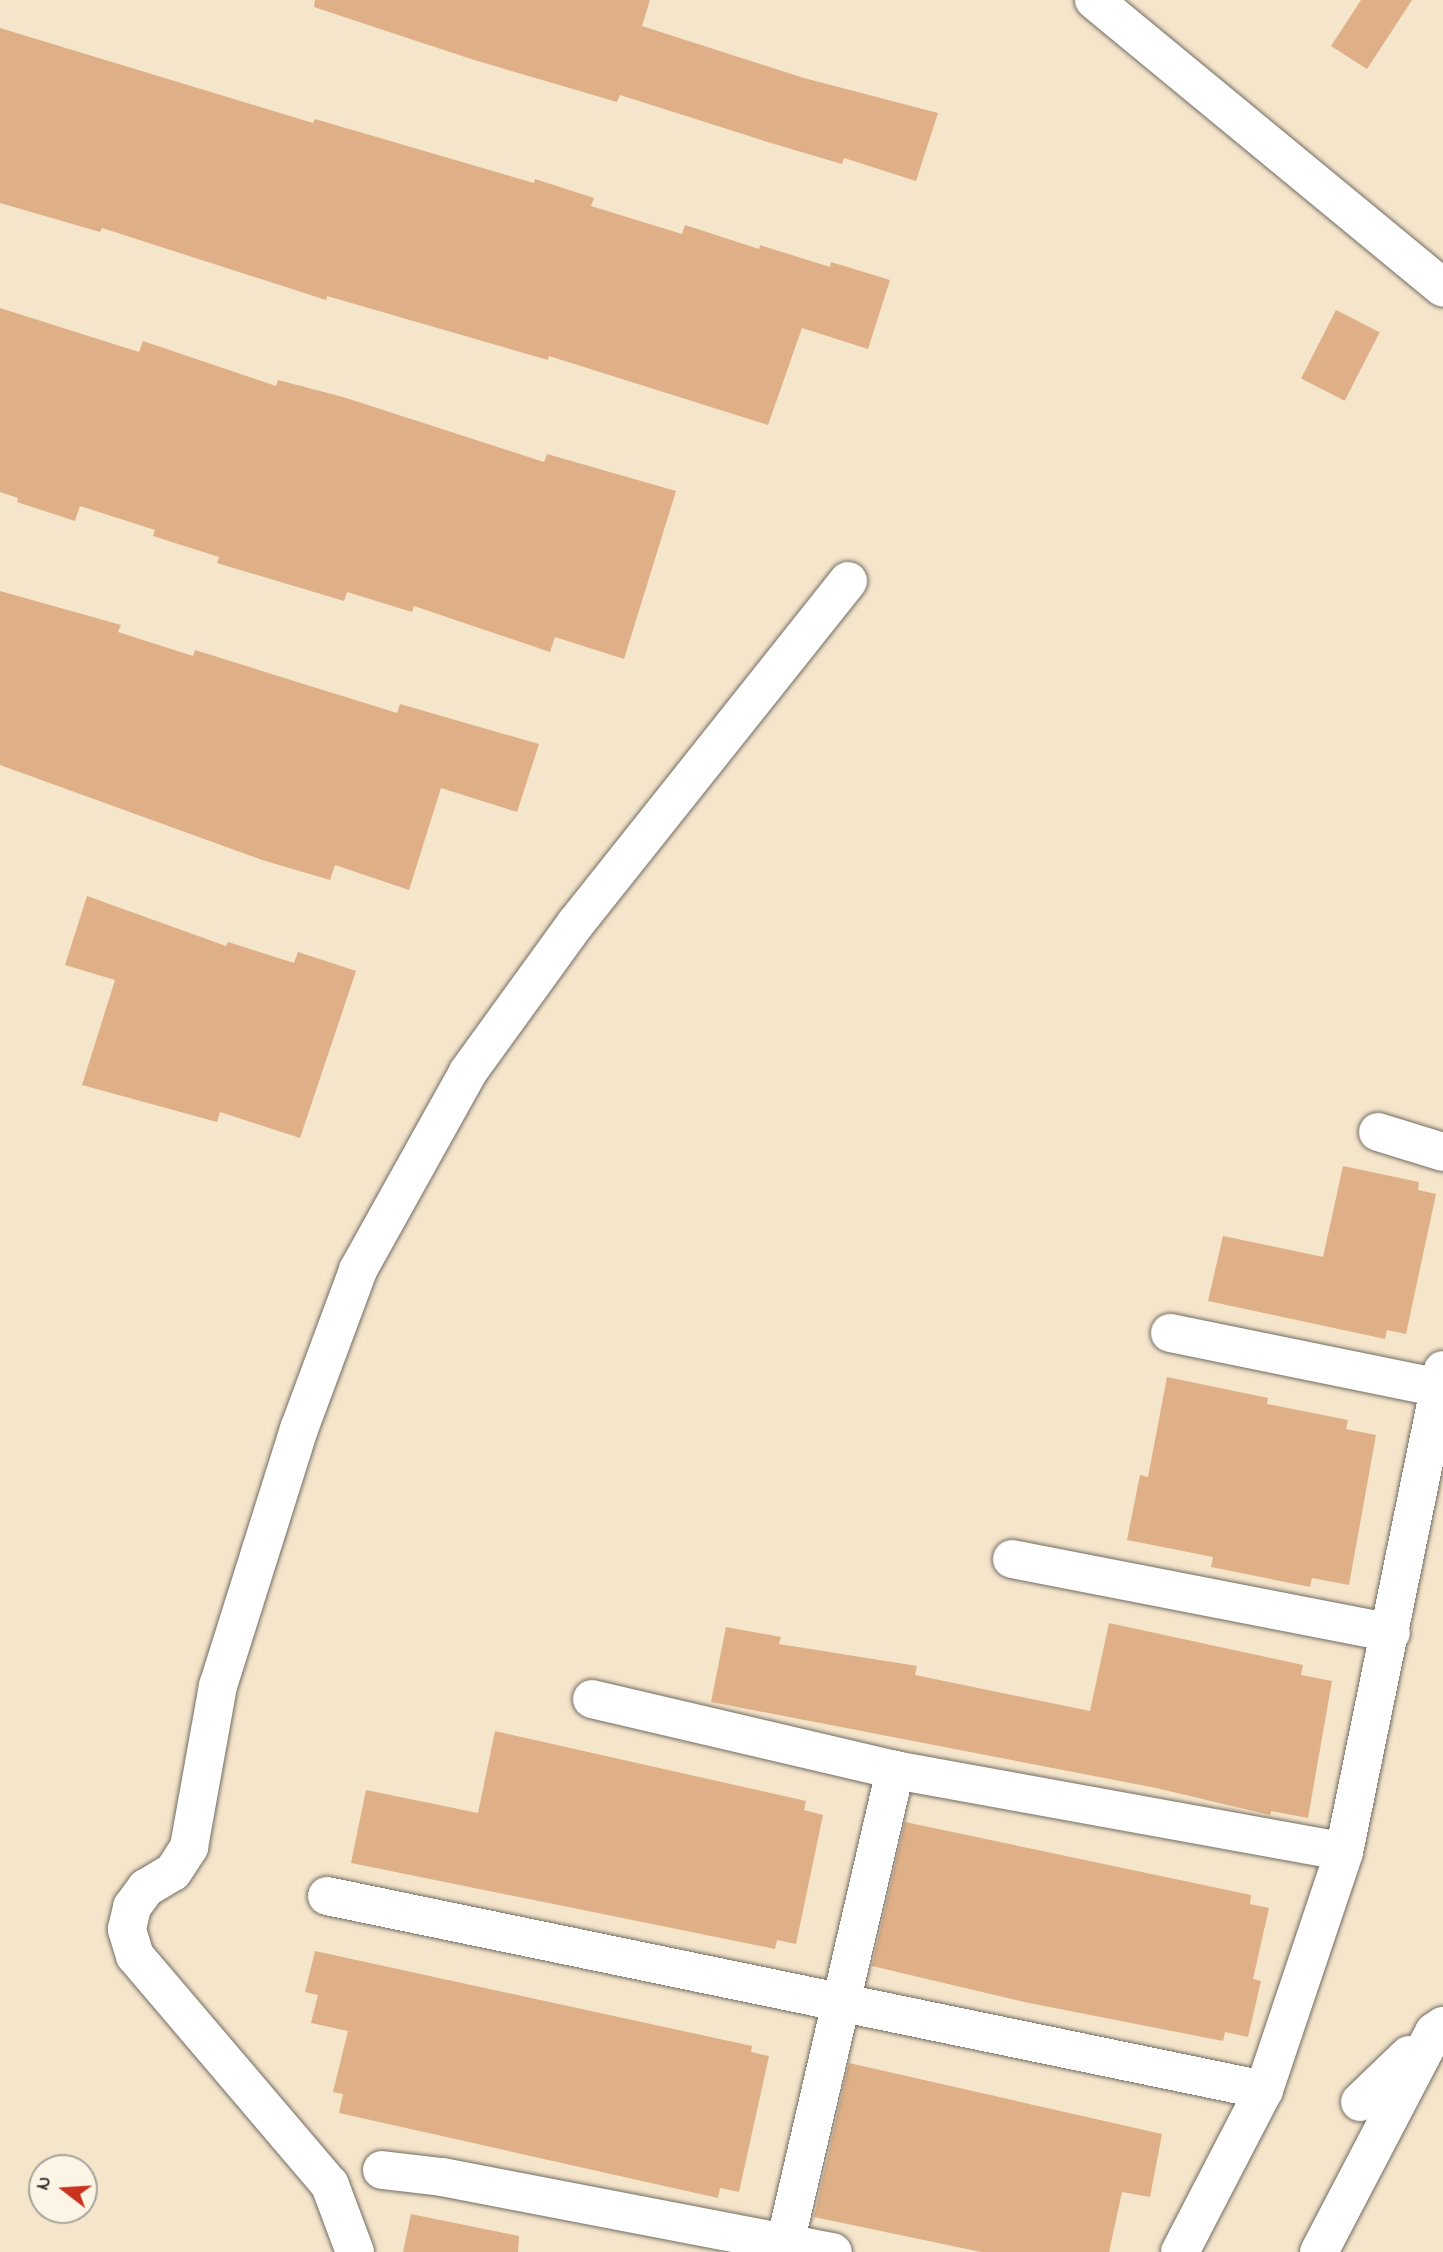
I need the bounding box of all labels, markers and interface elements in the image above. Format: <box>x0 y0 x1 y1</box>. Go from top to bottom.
north arrow <box>28 2154 98 2224</box>
text: N <box>30 2173 59 2193</box>

